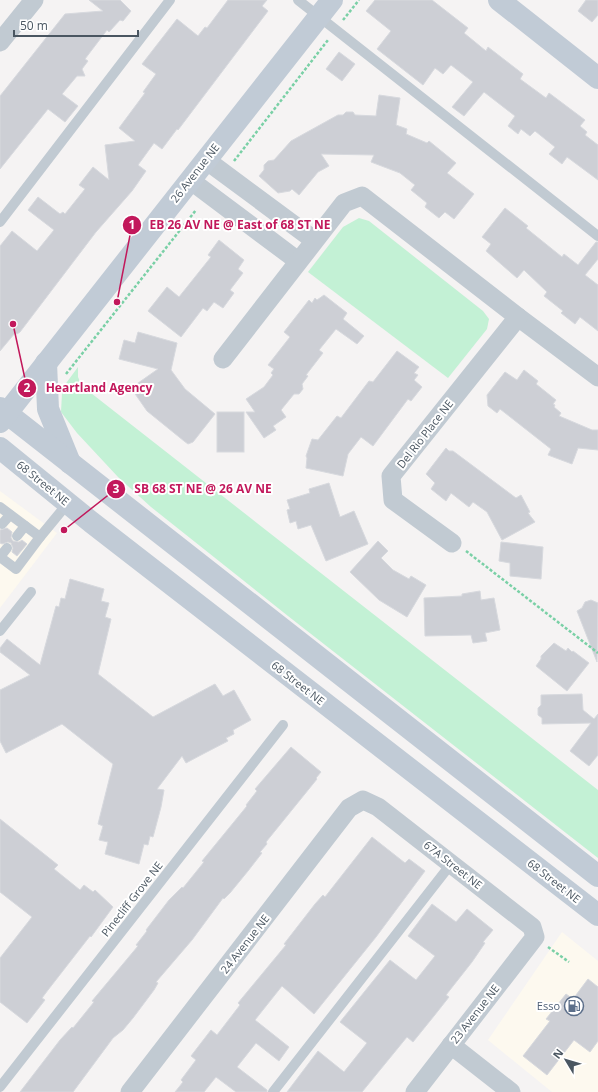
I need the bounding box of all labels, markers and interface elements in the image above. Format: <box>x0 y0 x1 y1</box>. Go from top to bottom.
scale bar <box>14 12 138 38</box>
text: 50 m <box>20 17 48 34</box>
street label: 26 Avenue NE <box>167 140 222 205</box>
callout: EB 26 AV NE @ East of 68 ST NE <box>122 213 338 237</box>
text: 1 <box>129 216 135 233</box>
text: EB 26 AV NE @ East of 68 ST NE <box>150 216 331 233</box>
callout: Heartland Agency <box>17 376 160 400</box>
text: 2 <box>24 379 31 396</box>
text: Heartland Agency <box>46 379 153 396</box>
street label: Del Rio Place NE <box>393 396 456 471</box>
street label: 68 Street NE <box>14 457 73 508</box>
callout: SB 68 ST NE @ 26 AV NE <box>106 477 280 501</box>
text: 3 <box>113 480 120 497</box>
text: SB 68 ST NE @ 26 AV NE <box>134 480 272 497</box>
street label: 68 Street NE <box>269 657 328 708</box>
street label: 67A Street NE <box>421 837 486 892</box>
street label: 68 Street NE <box>525 855 584 906</box>
street label: Pinecliff Grove NE <box>98 858 166 939</box>
street label: 24 Avenue NE <box>217 911 272 976</box>
street label: 23 Avenue NE <box>447 981 502 1046</box>
fuel station icon: Esso <box>563 995 585 1017</box>
place label: Esso <box>537 998 560 1013</box>
north arrow <box>546 1040 586 1080</box>
text: N <box>549 1045 566 1062</box>

